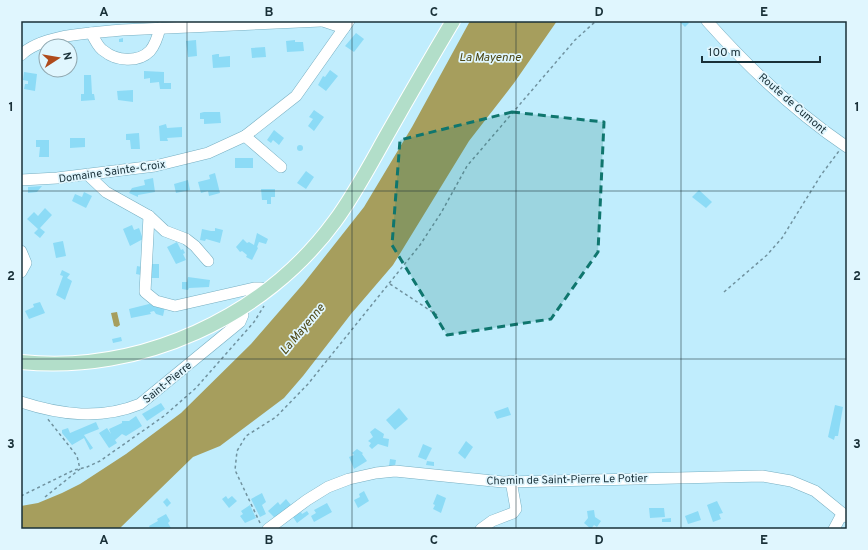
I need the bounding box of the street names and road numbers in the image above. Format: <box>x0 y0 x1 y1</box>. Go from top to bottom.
street label: Route de Cumont <box>755 70 829 137</box>
street label: Domaine Sainte-Croix <box>58 158 167 186</box>
street label: Saint-Pierre <box>140 359 195 407</box>
street label: Chemin de Saint-Pierre Le Potier <box>486 472 649 488</box>

